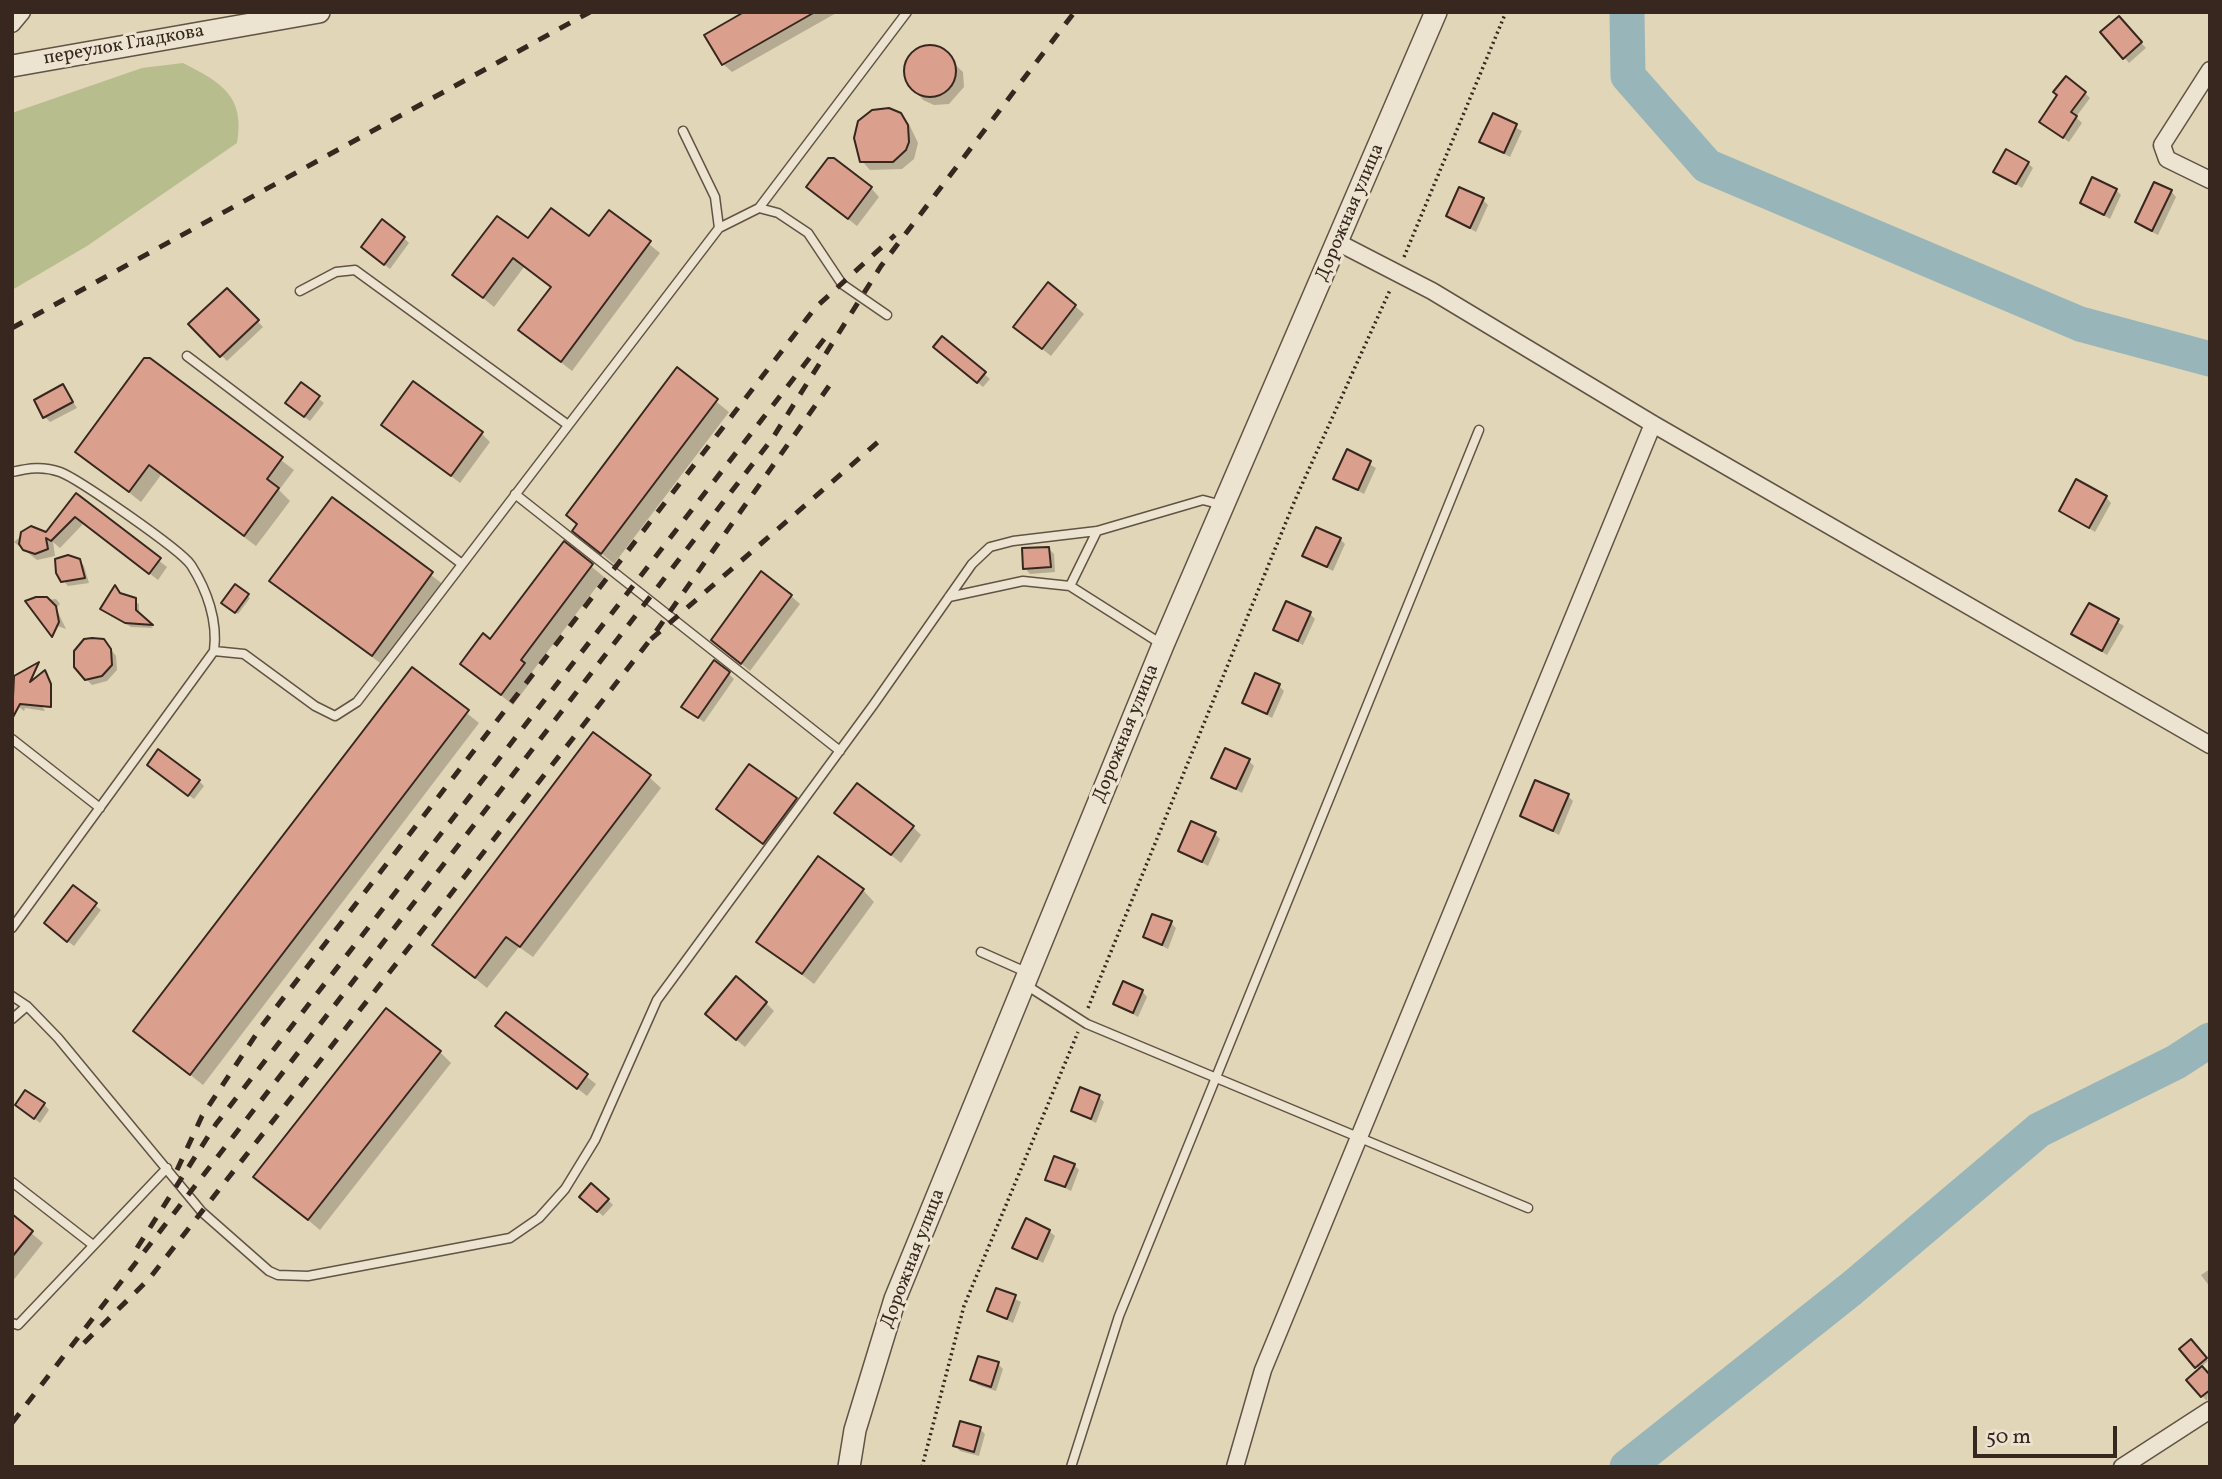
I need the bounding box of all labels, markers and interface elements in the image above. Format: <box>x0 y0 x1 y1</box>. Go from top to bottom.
street label: переулок Гладкова <box>42 21 206 71</box>
street label: Дорожная улица <box>1312 141 1390 285</box>
street label: Дорожная улица <box>1089 661 1165 807</box>
street label: Дорожная улица <box>877 1186 951 1332</box>
scale bar <box>1977 1412 2120 1456</box>
text: 50 m <box>1986 1423 2031 1452</box>

